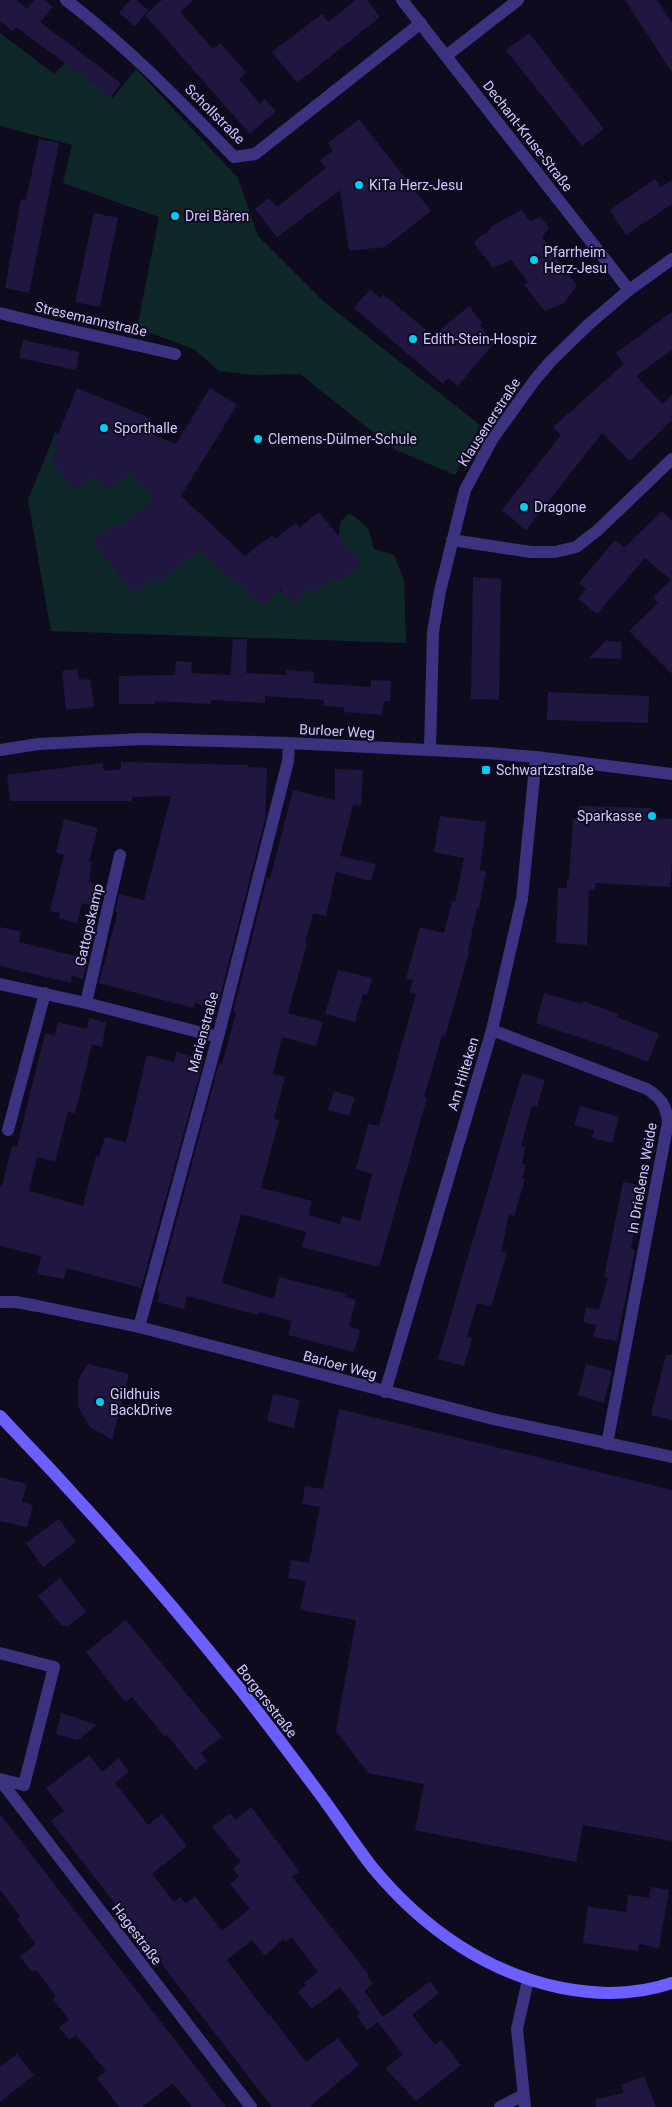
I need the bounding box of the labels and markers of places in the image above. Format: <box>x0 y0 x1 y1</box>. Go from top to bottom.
place label: KiTa Herz-Jesu <box>369 177 463 193</box>
marker: KiTa Herz-Jesu <box>353 179 365 191</box>
place label: Drei Bären <box>185 208 249 224</box>
marker: Drei Bären <box>169 210 181 222</box>
place label: Pfarrheim Herz-Jesu <box>544 244 607 276</box>
marker: Pfarrheim Herz-Jesu <box>528 254 540 266</box>
place label: Edith-Stein-Hospiz <box>423 331 537 347</box>
marker: Edith-Stein-Hospiz <box>407 333 419 345</box>
place label: Sporthalle <box>114 420 177 436</box>
marker: Sporthalle <box>98 422 110 434</box>
place label: Clemens-Dülmer-Schule <box>268 431 417 447</box>
marker: Clemens-Dülmer-Schule <box>252 433 264 445</box>
place label: Dragone <box>534 499 586 515</box>
marker: Dragone <box>518 501 530 513</box>
place label: Schwartzstraße <box>496 762 594 778</box>
marker: Schwartzstraße <box>480 764 492 776</box>
place label: Sparkasse <box>577 808 642 824</box>
marker: Sparkasse <box>646 810 658 822</box>
place label: Gildhuis BackDrive <box>110 1386 172 1418</box>
marker: Gildhuis BackDrive <box>94 1396 106 1408</box>

